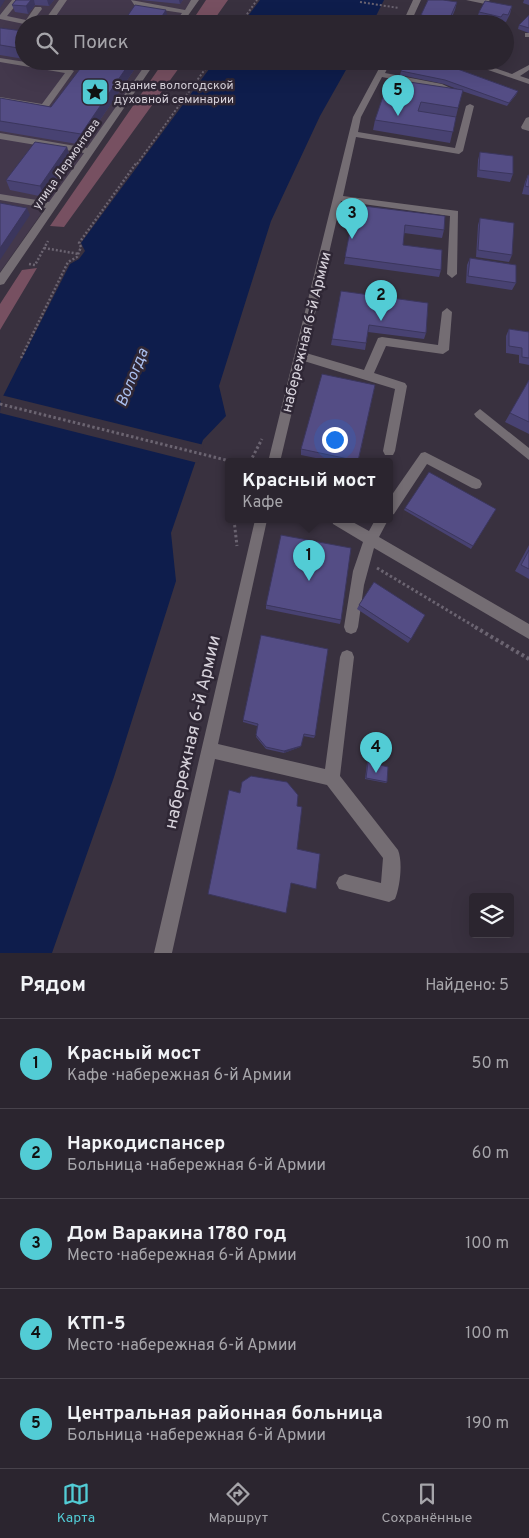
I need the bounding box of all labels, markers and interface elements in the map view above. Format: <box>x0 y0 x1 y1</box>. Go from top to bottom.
search box <box>15 15 514 70</box>
icon: search <box>33 29 61 57</box>
text: Поиск <box>73 31 129 55</box>
pin: 5 <box>382 75 414 116</box>
place icon: Здание вологодской духовной семинарии <box>80 77 110 107</box>
place label: Здание вологодской духовной семинарии <box>114 78 234 108</box>
street label: улица Лермонтова <box>29 116 104 213</box>
pin: 3 <box>336 198 368 239</box>
street label: набережная 6-й Армии <box>278 250 337 415</box>
pin: 2 <box>365 280 397 321</box>
water label: Вологда <box>112 345 154 410</box>
your location <box>322 427 348 453</box>
popup <box>225 458 393 523</box>
text: Красный мост <box>242 469 376 493</box>
text: Кафе <box>242 493 283 513</box>
pin: 1 <box>293 540 325 581</box>
street label: набережная 6-й Армии <box>160 633 227 831</box>
pin: 4 <box>360 732 392 773</box>
map controls <box>469 893 514 938</box>
button: layers <box>469 893 514 938</box>
text: Рядом <box>20 972 86 999</box>
text: Найдено: 5 <box>425 976 509 996</box>
text: Красный мост <box>67 1042 201 1066</box>
text: 1 <box>33 1054 39 1074</box>
text: 50 m <box>472 1054 509 1074</box>
text: Кафе · набережная 6-й Армии <box>67 1066 292 1086</box>
text: Наркодиспансер <box>67 1132 225 1156</box>
text: 2 <box>31 1144 41 1164</box>
text: 60 m <box>472 1144 509 1164</box>
text: Больница · набережная 6-й Армии <box>67 1156 326 1176</box>
text: Дом Варакина 1780 год <box>67 1222 286 1246</box>
text: 3 <box>31 1234 41 1254</box>
text: 100 m <box>465 1234 509 1254</box>
text: Место · набережная 6-й Армии <box>67 1246 297 1266</box>
text: КТП-5 <box>67 1312 126 1336</box>
text: 4 <box>31 1324 41 1344</box>
text: 100 m <box>465 1324 509 1344</box>
text: Место · набережная 6-й Армии <box>67 1336 297 1356</box>
text: Центральная районная больница <box>67 1402 383 1426</box>
text: 5 <box>31 1414 41 1434</box>
text: 190 m <box>466 1414 509 1434</box>
text: Больница · набережная 6-й Армии <box>67 1426 326 1446</box>
tab: Карта <box>57 1480 95 1527</box>
tab: Маршрут <box>208 1480 268 1527</box>
tab: Сохранённые <box>381 1480 472 1527</box>

